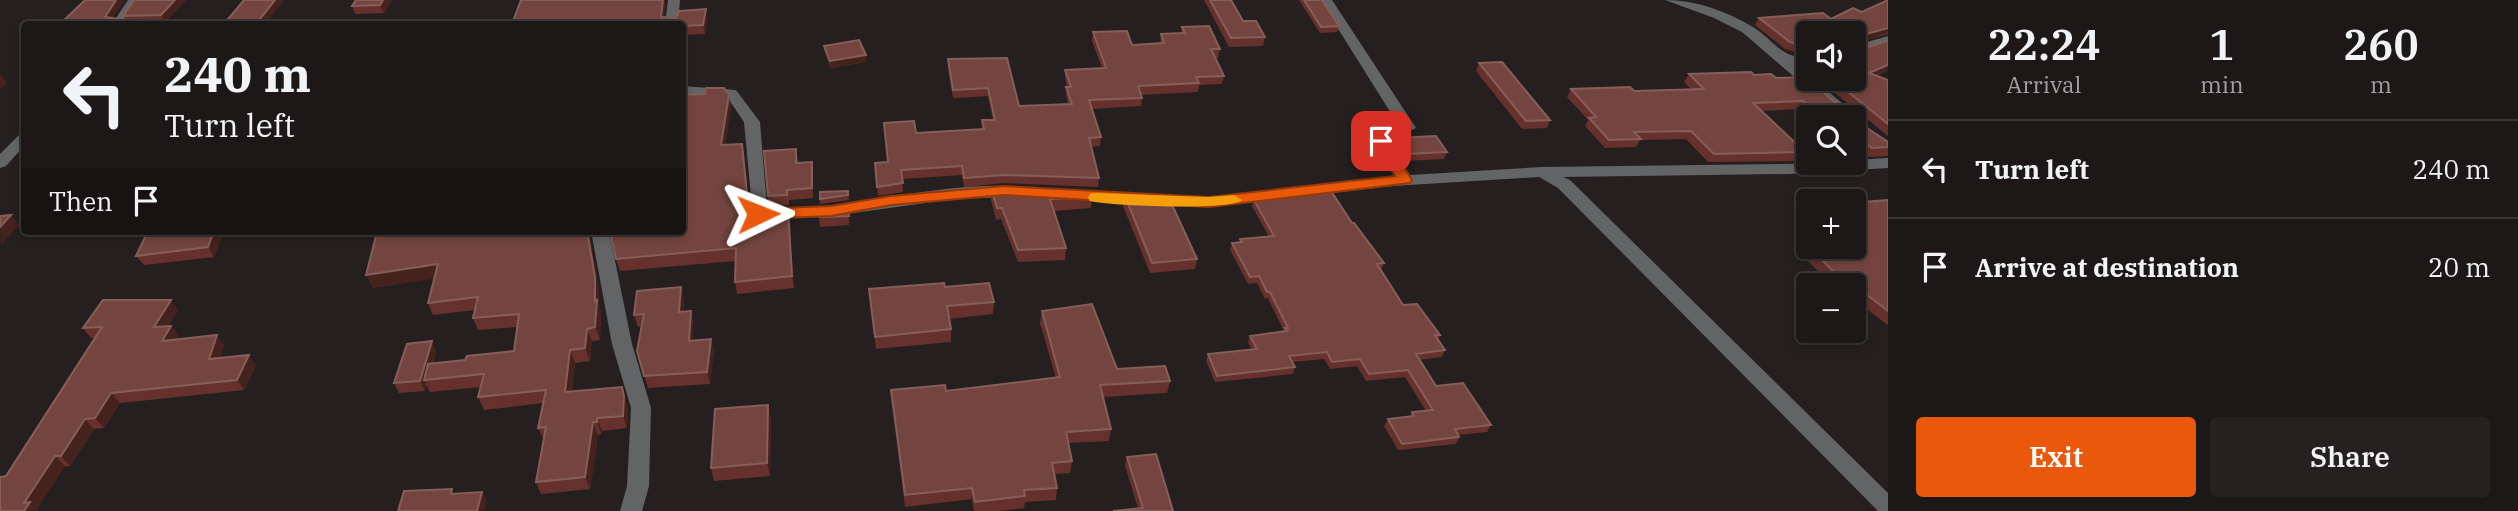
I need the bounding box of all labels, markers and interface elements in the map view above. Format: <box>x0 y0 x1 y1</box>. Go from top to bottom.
text: 22:24 <box>1987 17 2101 72</box>
text: 1 <box>2209 17 2234 72</box>
text: 260 <box>2343 17 2419 72</box>
map controls <box>1796 21 1866 343</box>
button: sound <box>1796 21 1866 91</box>
text: 240 m <box>164 42 311 105</box>
icon: left <box>49 49 140 140</box>
text: Arrival <box>2007 69 2081 99</box>
text: min <box>2200 69 2244 99</box>
text: m <box>2370 69 2392 99</box>
text: Turn left <box>164 104 295 146</box>
button: search <box>1796 105 1866 175</box>
pin <box>1351 111 1411 171</box>
icon: arrive <box>1362 122 1400 160</box>
icon: left <box>1916 150 1954 188</box>
text: Turn left <box>1975 152 2089 186</box>
text: 240 m <box>2412 152 2490 186</box>
position arrow <box>721 177 795 251</box>
icon: arrive <box>127 182 165 220</box>
text: Then <box>49 184 113 218</box>
button: + <box>1796 189 1866 259</box>
icon: arrive <box>1916 248 1954 286</box>
text: Arrive at destination <box>1975 250 2239 284</box>
text: 20 m <box>2428 250 2490 284</box>
button: − <box>1796 273 1866 343</box>
button: Exit <box>1916 417 2196 497</box>
button: Share <box>2210 417 2490 497</box>

